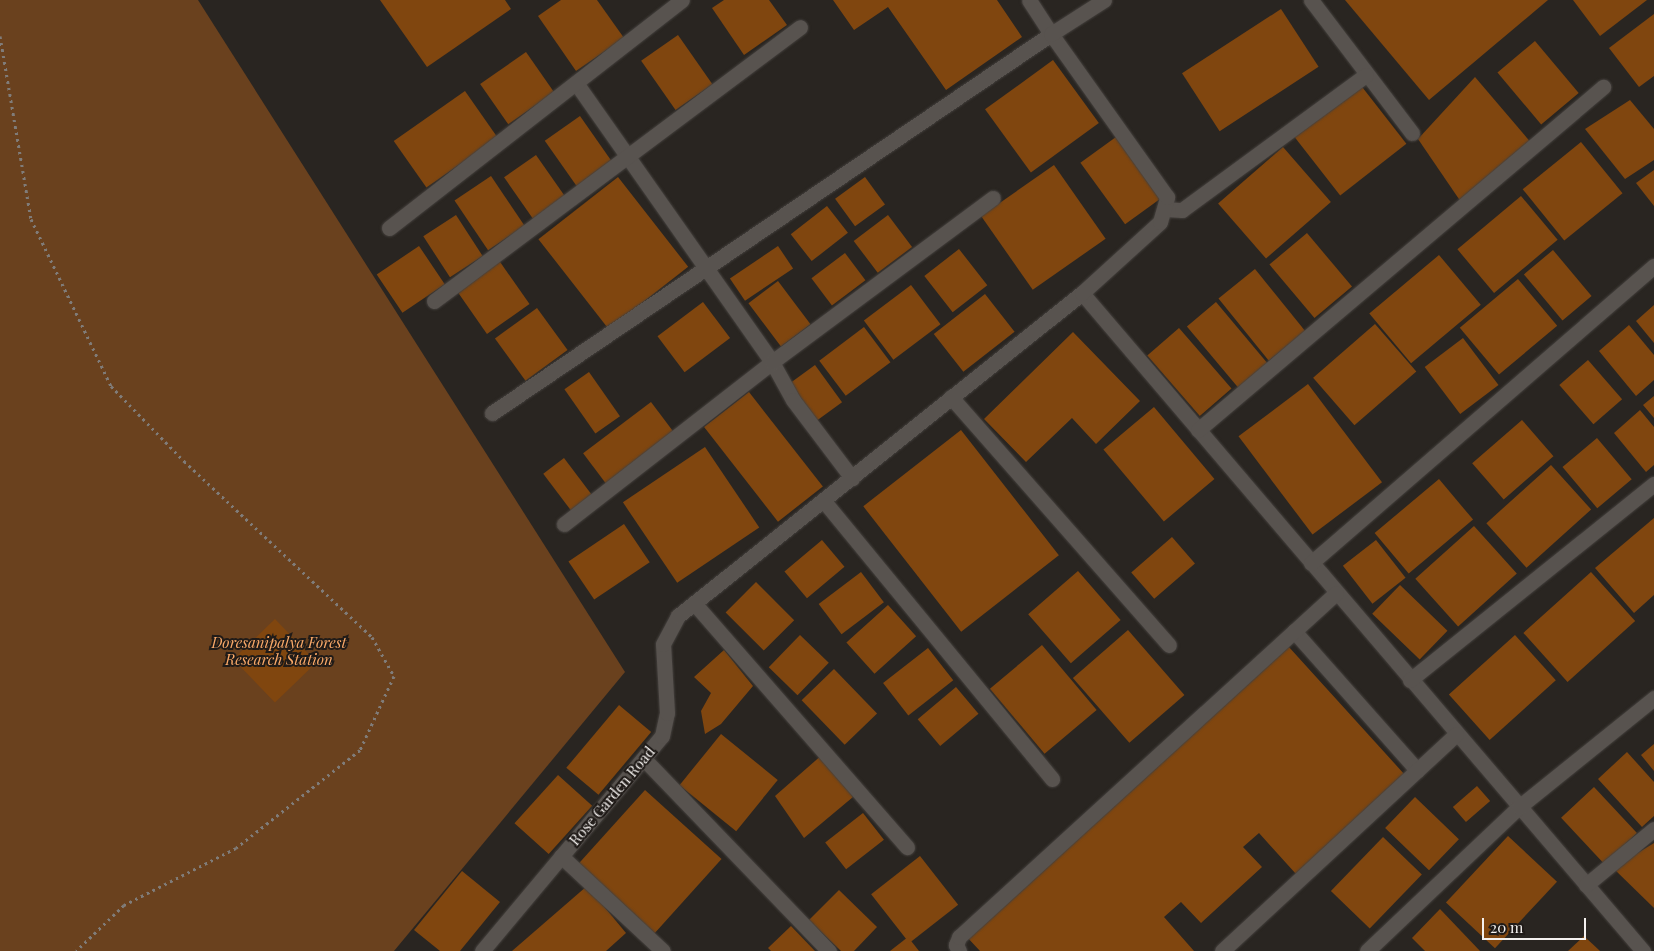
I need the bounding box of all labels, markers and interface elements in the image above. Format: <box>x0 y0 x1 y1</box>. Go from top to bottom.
park label: Doresanipalya Forest Research Station <box>211 633 347 668</box>
street label: Rose Garden Road <box>565 743 659 849</box>
scale bar <box>1484 908 1588 940</box>
text: 20 m <box>1490 917 1523 937</box>

